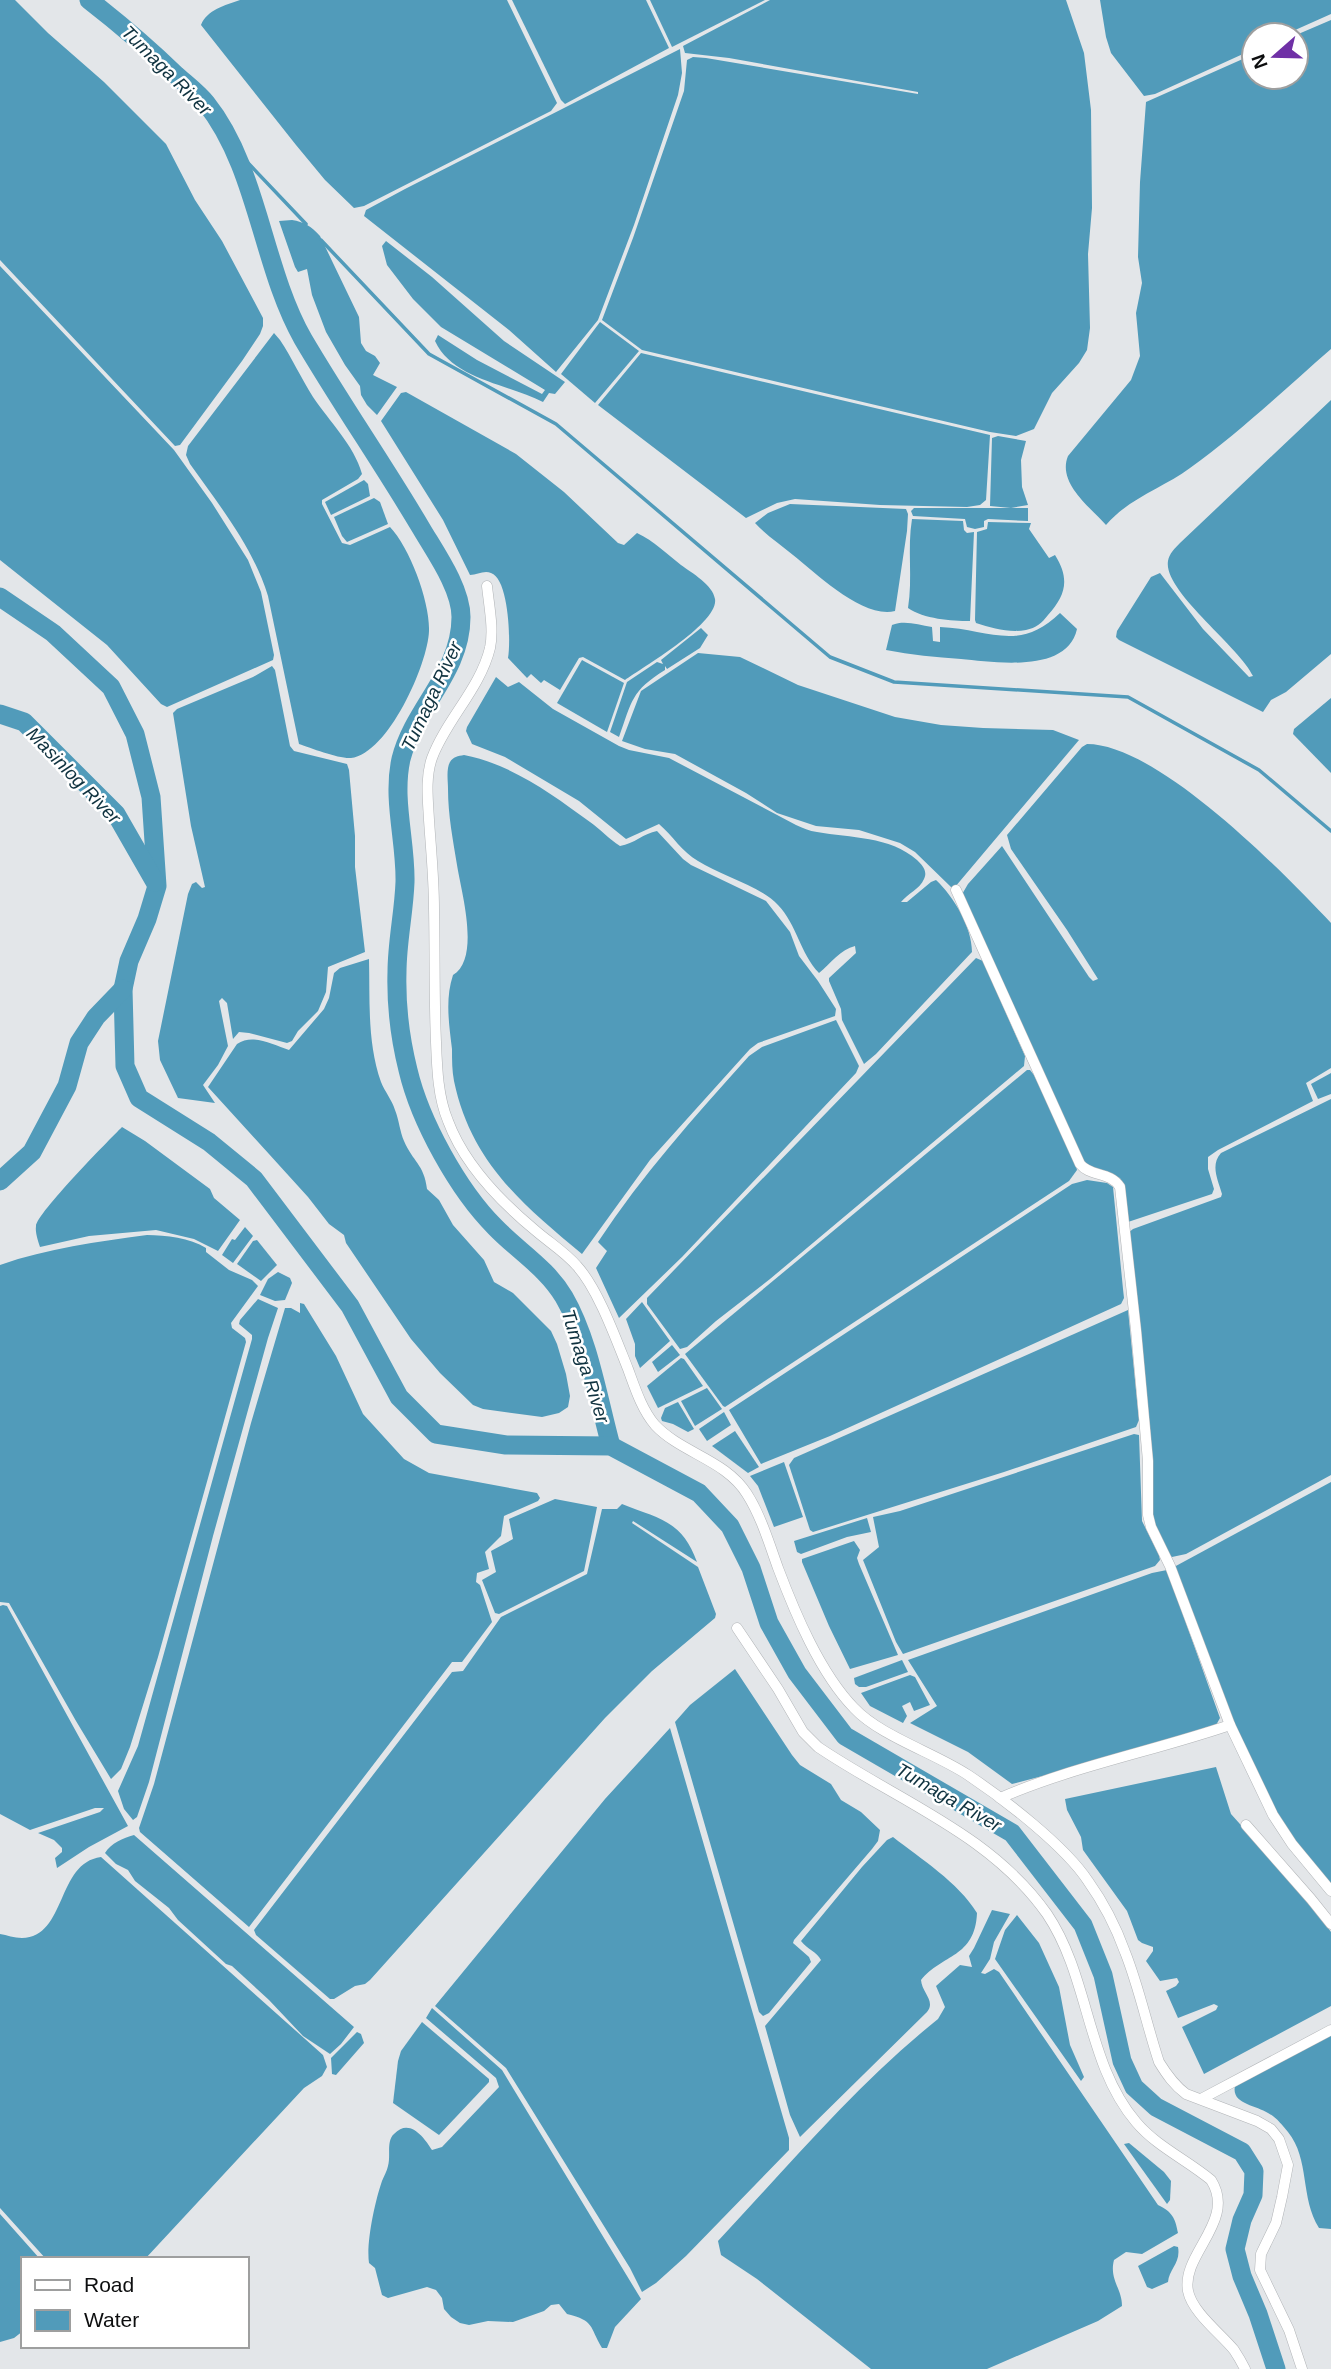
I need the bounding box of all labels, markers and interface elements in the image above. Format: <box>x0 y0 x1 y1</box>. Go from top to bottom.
water label: Tumaga River <box>118 21 216 120</box>
north arrow <box>1240 21 1310 91</box>
text: N <box>1247 52 1272 72</box>
water label: Tumaga River <box>397 638 466 754</box>
water label: Masinlog River <box>22 723 125 828</box>
water label: Tumaga River <box>557 1307 614 1426</box>
water label: Tumaga River <box>892 1759 1006 1836</box>
legend <box>21 2257 248 2348</box>
text: Road <box>84 2273 134 2296</box>
text: Water <box>84 2308 139 2331</box>

